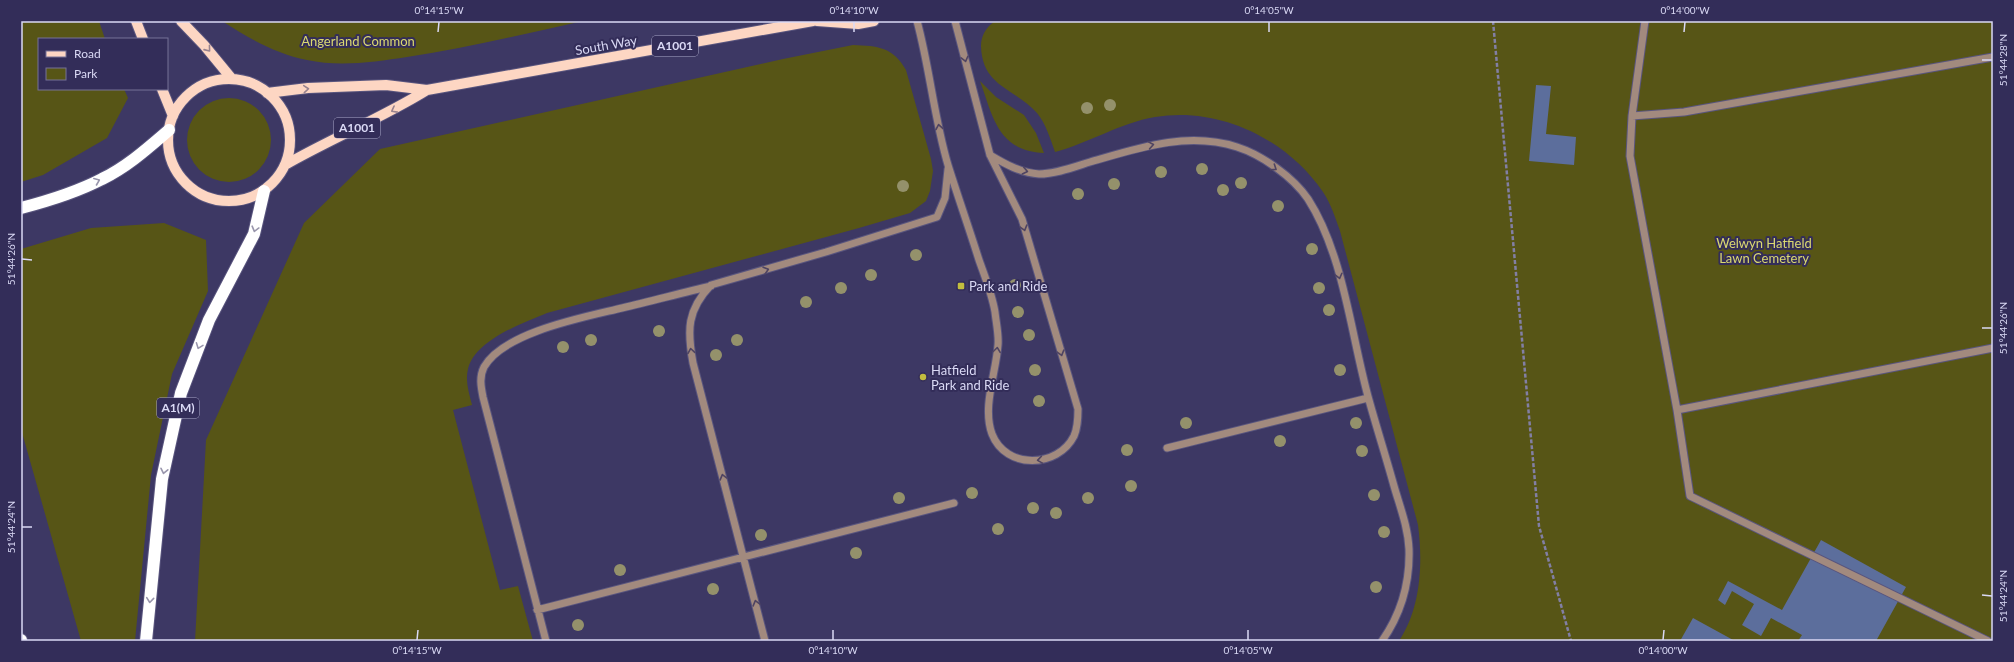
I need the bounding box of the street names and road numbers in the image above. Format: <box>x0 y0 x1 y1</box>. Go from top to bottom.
street label: South Way <box>574 32 638 58</box>
road number: A1001 <box>652 36 698 56</box>
road number: A1001 <box>334 118 380 138</box>
road number: A1(M) <box>157 398 199 418</box>

